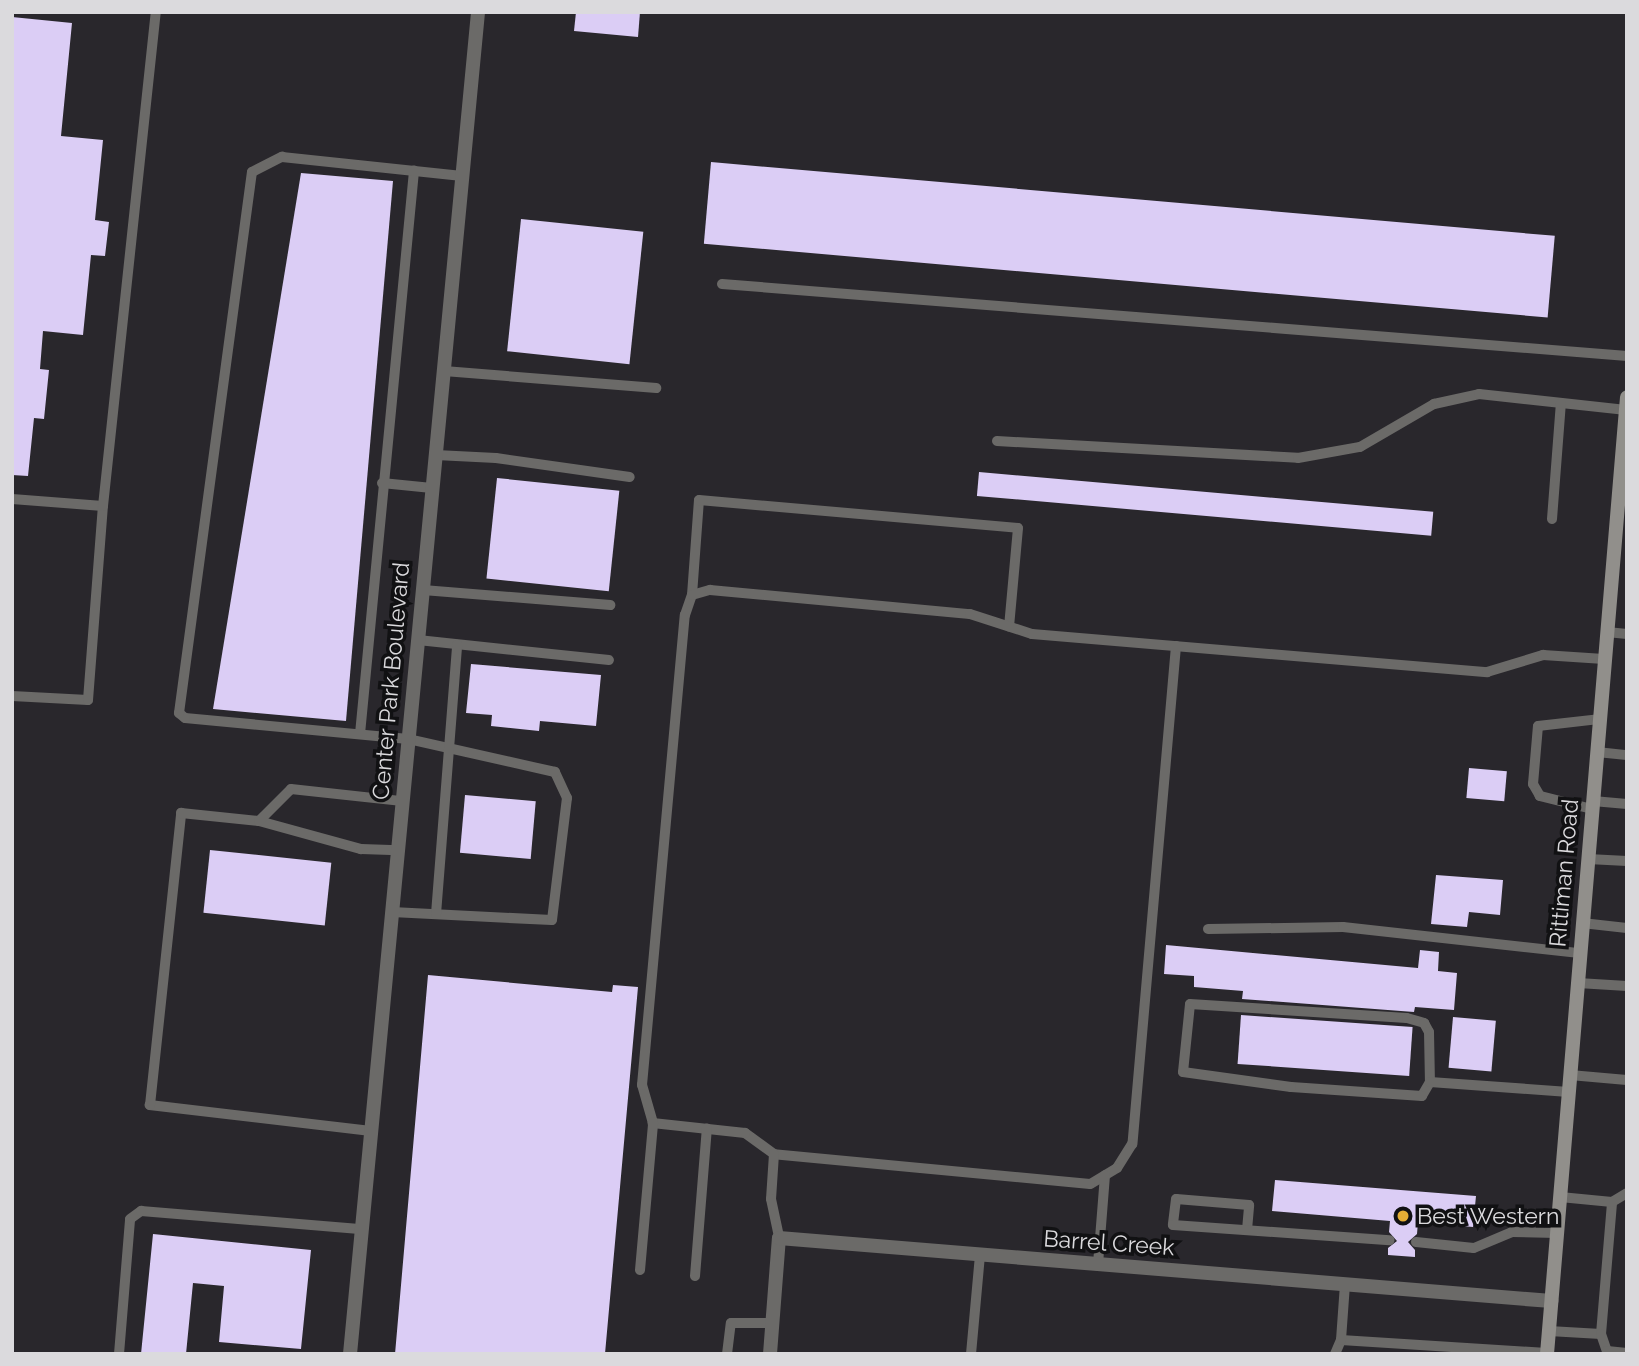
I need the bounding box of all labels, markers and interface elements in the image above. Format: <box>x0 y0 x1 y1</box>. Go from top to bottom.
street label: Center Park Boulevard <box>367 561 415 801</box>
street label: Rittiman Road <box>1544 798 1584 948</box>
place label: Best Western <box>1417 1202 1560 1230</box>
marker: Best Western <box>1395 1208 1411 1224</box>
street label: Barrel Creek <box>1042 1225 1176 1261</box>

